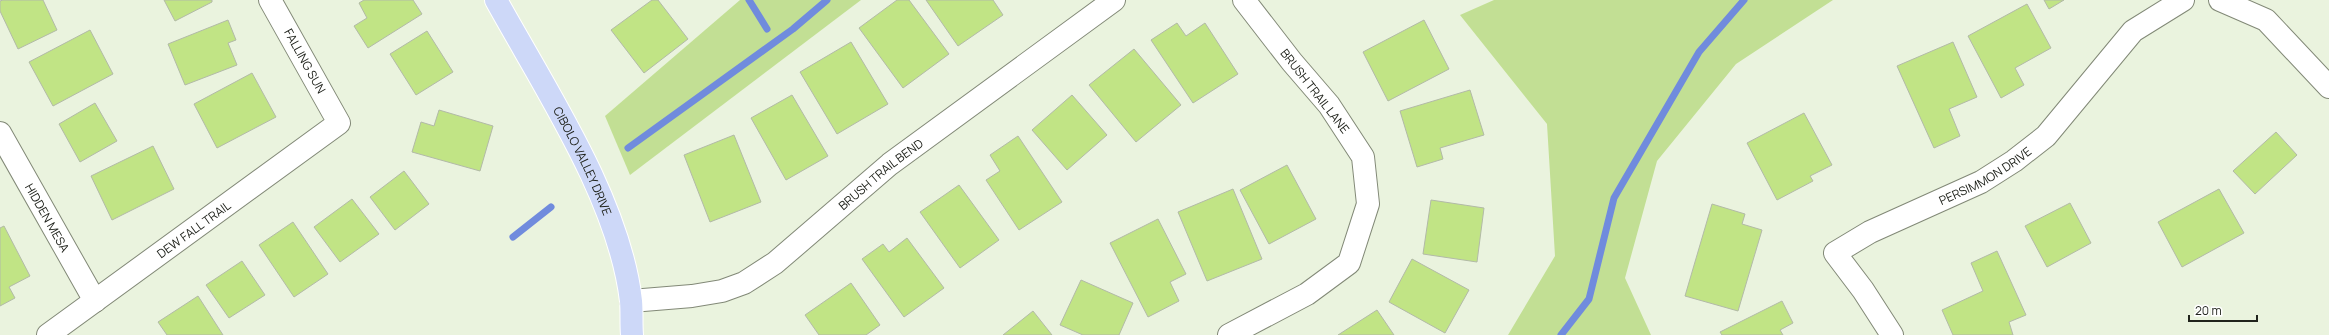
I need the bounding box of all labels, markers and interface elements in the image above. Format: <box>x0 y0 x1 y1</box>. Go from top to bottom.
street label: FALLING SUN <box>280 26 330 96</box>
street label: BRUSH TRAIL LANE <box>1277 45 1353 137</box>
street label: CIBOLO VALLEY DRIVE <box>550 103 616 218</box>
street label: BRUSH TRAIL BEND <box>834 134 926 213</box>
street label: PERSIMMON DRIVE <box>1936 142 2035 208</box>
street label: HIDDEN MESA <box>22 180 74 255</box>
street label: DEW FALL TRAIL <box>153 196 234 262</box>
scale bar <box>2189 297 2257 323</box>
text: 20 m <box>2195 302 2222 319</box>

